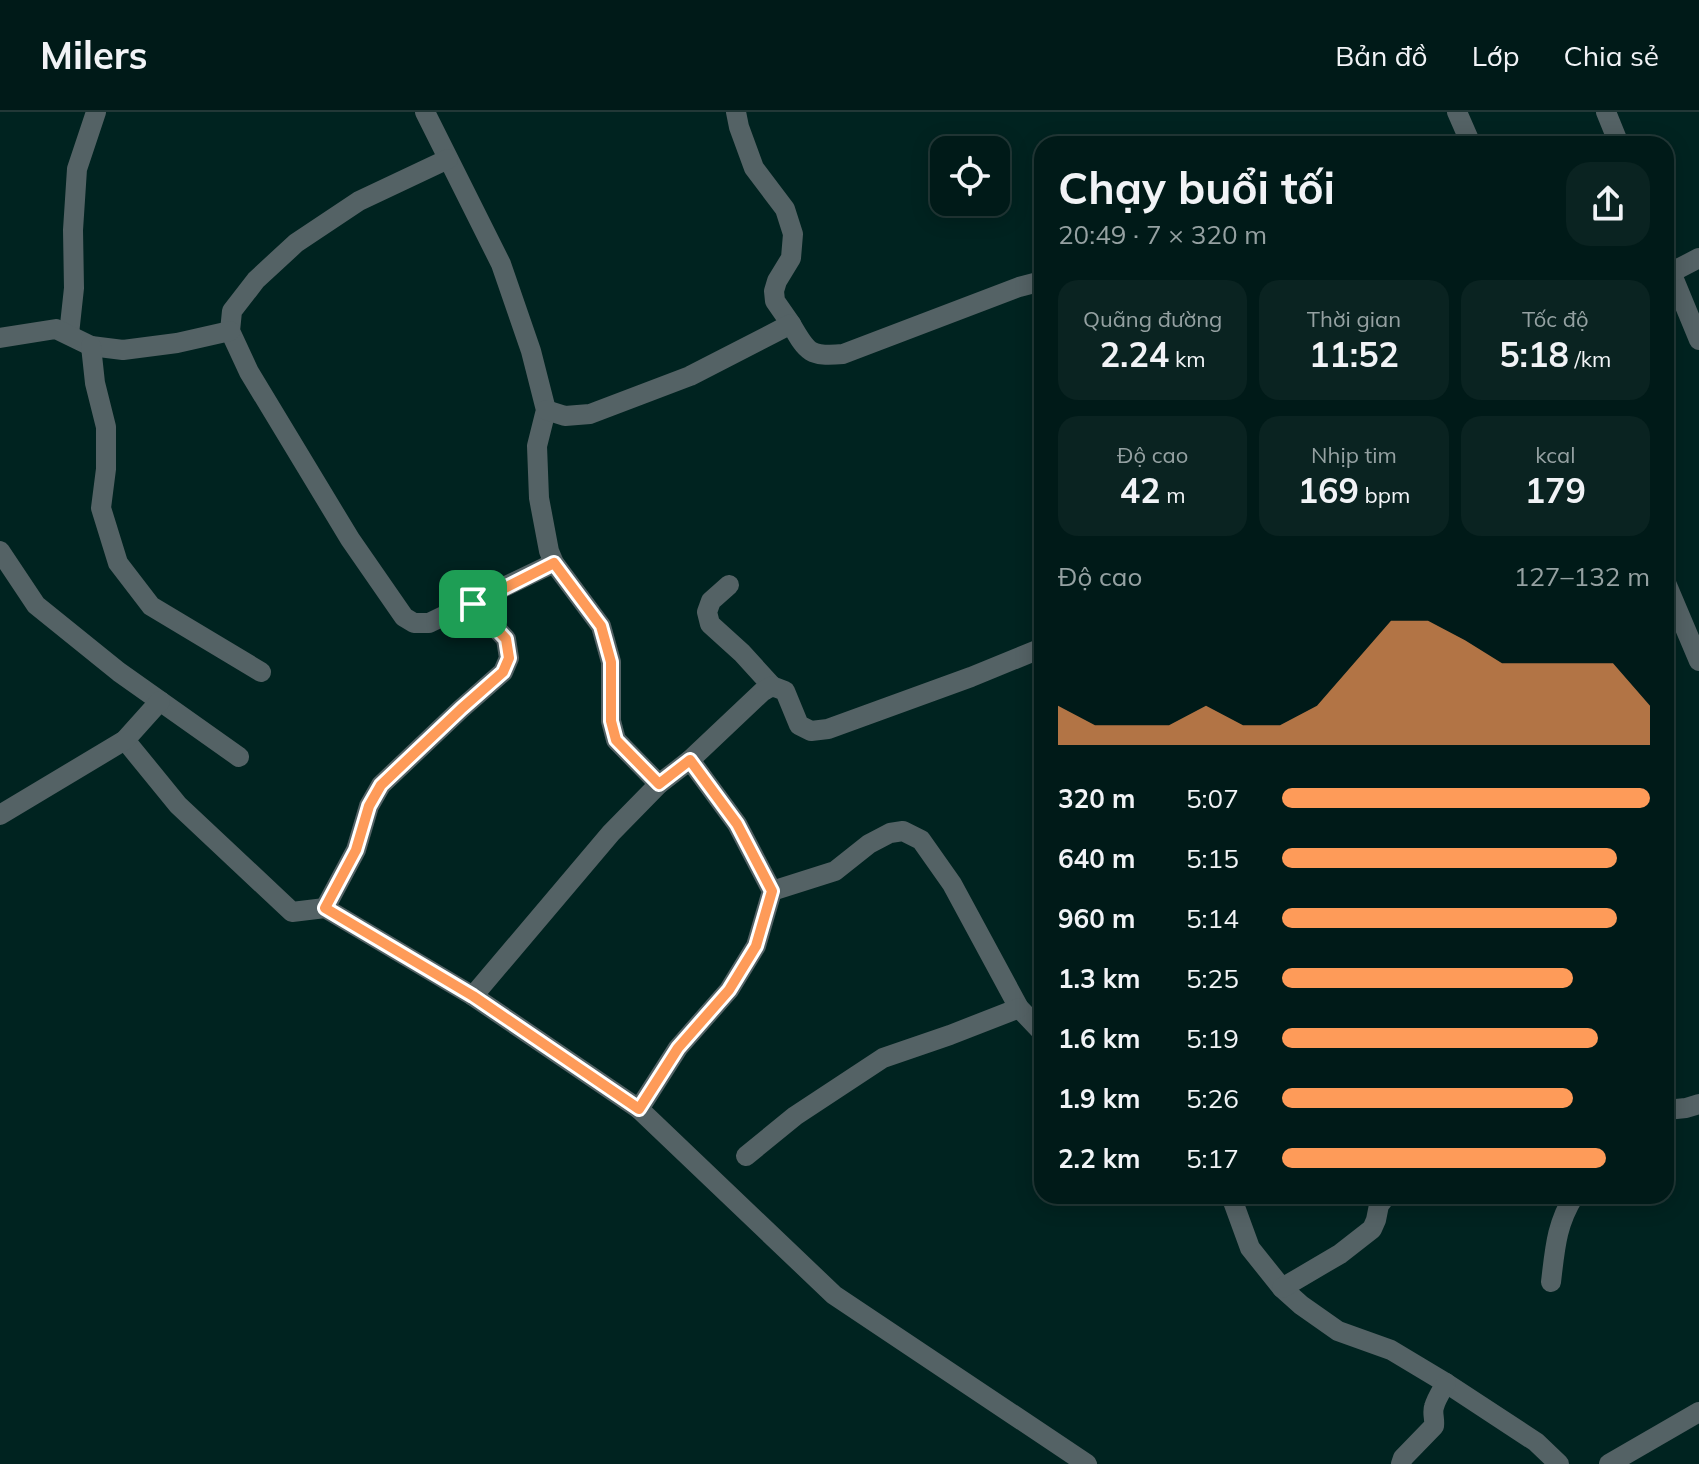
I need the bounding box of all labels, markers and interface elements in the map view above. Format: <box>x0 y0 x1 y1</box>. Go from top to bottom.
text: Milers <box>40 31 148 79</box>
text: Bản đồ <box>1335 38 1428 73</box>
text: Lớp <box>1472 38 1520 73</box>
text: Chia sẻ <box>1564 38 1659 73</box>
map controls <box>930 136 1010 216</box>
button: locate <box>930 136 1010 216</box>
text: Chạy buổi tối <box>1058 160 1335 215</box>
button: share <box>1566 162 1650 246</box>
text: 20:49 · 7 × 320 m <box>1058 218 1267 251</box>
text: Quãng đường <box>1083 305 1222 333</box>
text: Thời gian <box>1307 305 1401 333</box>
text: Tốc độ <box>1522 305 1589 333</box>
text: 2.24 <box>1100 333 1169 376</box>
text: 11:52 <box>1309 333 1399 376</box>
text: 5:18 <box>1499 333 1569 376</box>
text: km <box>1169 345 1206 373</box>
text: /km <box>1569 345 1611 373</box>
text: Độ cao <box>1117 441 1188 469</box>
text: Nhịp tim <box>1311 441 1397 469</box>
text: kcal <box>1535 441 1575 469</box>
text: 42 <box>1120 469 1161 512</box>
text: 169 <box>1298 469 1359 512</box>
text: 179 <box>1525 469 1586 512</box>
text: m <box>1161 481 1186 509</box>
text: bpm <box>1359 481 1410 509</box>
text: Độ cao <box>1058 560 1142 593</box>
text: 127–132 m <box>1514 560 1650 593</box>
pin <box>439 570 507 638</box>
icon: arrive <box>451 582 495 626</box>
text: 320 m <box>1058 782 1135 815</box>
text: 5:07 <box>1186 782 1239 815</box>
text: 640 m <box>1058 842 1135 875</box>
text: 5:15 <box>1186 842 1239 875</box>
text: 960 m <box>1058 902 1135 935</box>
text: 5:14 <box>1186 902 1239 935</box>
text: 1.3 km <box>1058 962 1141 995</box>
text: 5:25 <box>1186 962 1239 995</box>
text: 1.6 km <box>1058 1022 1141 1055</box>
text: 5:19 <box>1186 1022 1239 1055</box>
text: 1.9 km <box>1058 1082 1141 1115</box>
text: 5:26 <box>1186 1082 1239 1115</box>
text: 2.2 km <box>1058 1142 1141 1175</box>
text: 5:17 <box>1186 1142 1239 1175</box>

